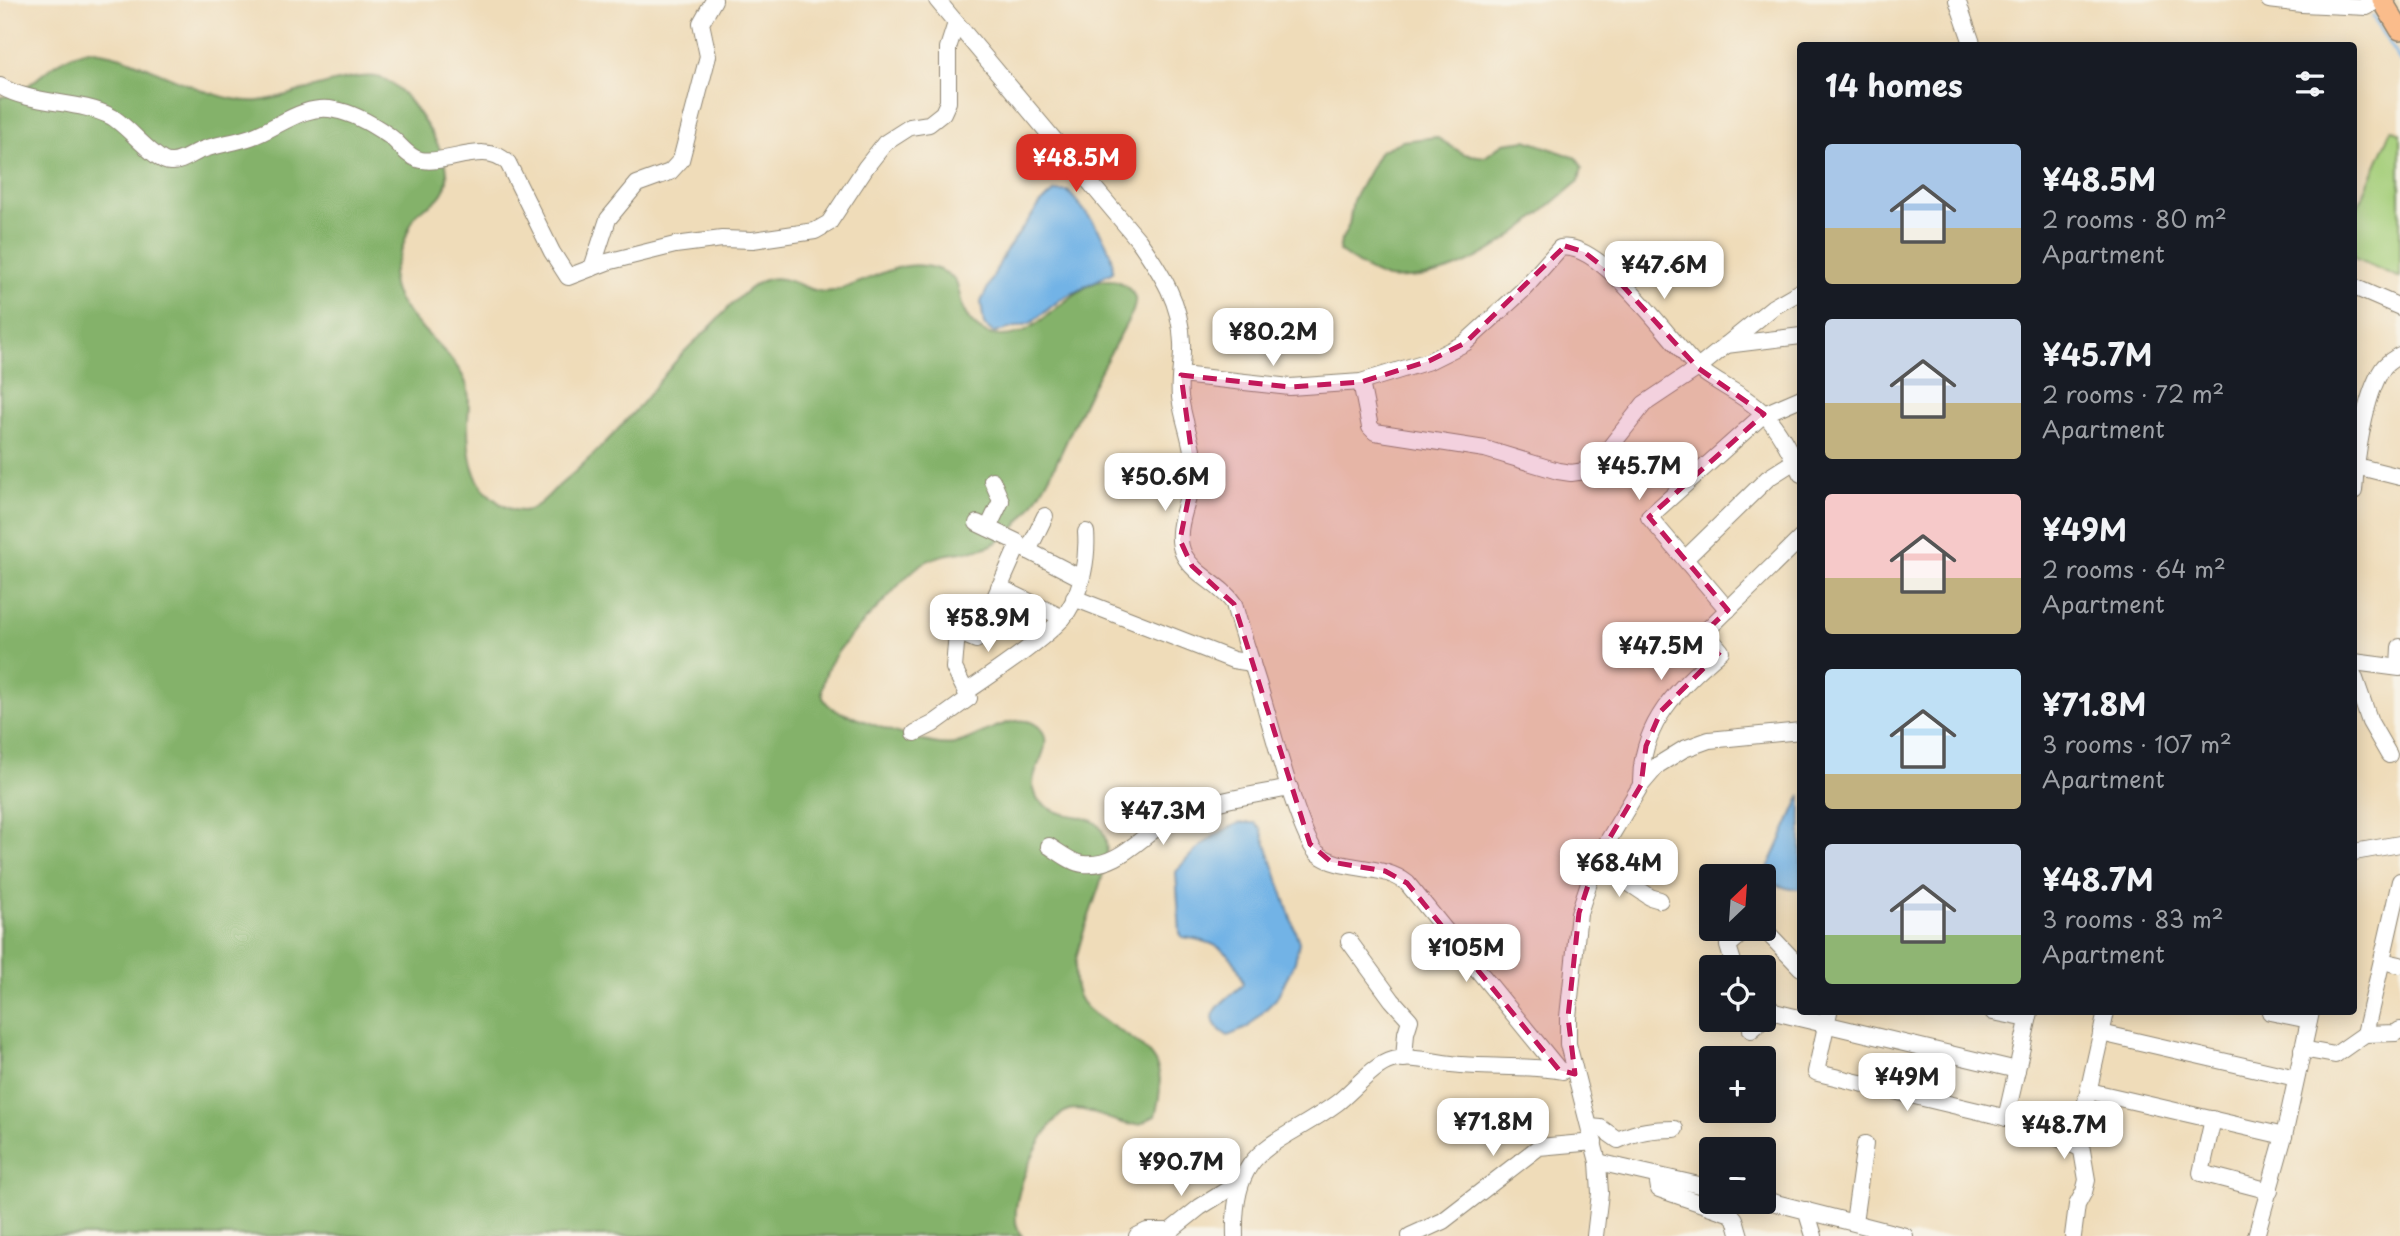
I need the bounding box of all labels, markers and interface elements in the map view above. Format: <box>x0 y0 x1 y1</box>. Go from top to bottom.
text: 14 homes <box>1825 62 1963 107</box>
icon: filters <box>2291 65 2329 103</box>
pin: ¥48.5M <box>1019 134 1133 194</box>
text: ¥48.5M <box>1032 139 1120 174</box>
text: ¥48.5M <box>2042 156 2156 201</box>
icon: home <box>1881 172 1965 256</box>
text: 2 rooms · 80 m² <box>2042 201 2227 236</box>
text: Apartment <box>2042 236 2165 271</box>
pin: ¥47.6M <box>1607 242 1721 301</box>
text: ¥47.6M <box>1621 246 1707 281</box>
pin: ¥80.2M <box>1216 308 1330 368</box>
text: ¥80.2M <box>1228 313 1318 348</box>
text: ¥45.7M <box>2042 331 2152 376</box>
icon: home <box>1881 347 1965 431</box>
text: 2 rooms · 72 m² <box>2042 376 2224 411</box>
text: Apartment <box>2042 411 2165 446</box>
pin: ¥45.7M <box>1582 442 1696 502</box>
text: ¥45.7M <box>1597 447 1681 482</box>
pin: ¥50.6M <box>1108 454 1222 513</box>
text: ¥50.6M <box>1120 458 1210 493</box>
text: ¥49M <box>2042 506 2127 551</box>
icon: home <box>1881 522 1965 606</box>
text: 2 rooms · 64 m² <box>2042 551 2226 586</box>
text: Apartment <box>2042 586 2165 621</box>
pin: ¥58.9M <box>931 594 1045 654</box>
text: ¥58.9M <box>946 599 1030 634</box>
pin: ¥47.5M <box>1604 622 1718 682</box>
text: ¥47.5M <box>1618 627 1704 662</box>
text: ¥71.8M <box>2042 681 2146 726</box>
icon: home <box>1881 697 1965 781</box>
text: 3 rooms · 107 m² <box>2042 726 2232 761</box>
text: Apartment <box>2042 761 2165 796</box>
pin: ¥47.3M <box>1106 788 1220 847</box>
text: ¥47.3M <box>1120 792 1206 827</box>
pin: ¥68.4M <box>1562 839 1676 899</box>
text: ¥68.4M <box>1576 844 1662 879</box>
text: ¥48.7M <box>2042 856 2154 901</box>
north arrow <box>1699 864 1776 942</box>
map controls <box>1699 864 1776 1214</box>
icon: home <box>1881 872 1965 956</box>
text: 3 rooms · 83 m² <box>2042 901 2224 936</box>
pin: ¥105M <box>1417 925 1515 984</box>
text: ¥105M <box>1427 929 1505 964</box>
text: Apartment <box>2042 936 2165 971</box>
button: locate <box>1699 955 1776 1032</box>
button: + <box>1699 1046 1776 1123</box>
pin: ¥49M <box>1866 1054 1948 1113</box>
text: ¥49M <box>1874 1058 1940 1093</box>
pin: ¥71.8M <box>1436 1098 1550 1158</box>
pin: ¥48.7M <box>2007 1102 2121 1161</box>
text: ¥71.8M <box>1453 1103 1533 1138</box>
text: ¥48.7M <box>2021 1106 2107 1141</box>
button: − <box>1699 1137 1776 1214</box>
pin: ¥90.7M <box>1124 1138 1238 1198</box>
text: ¥90.7M <box>1138 1143 1224 1178</box>

